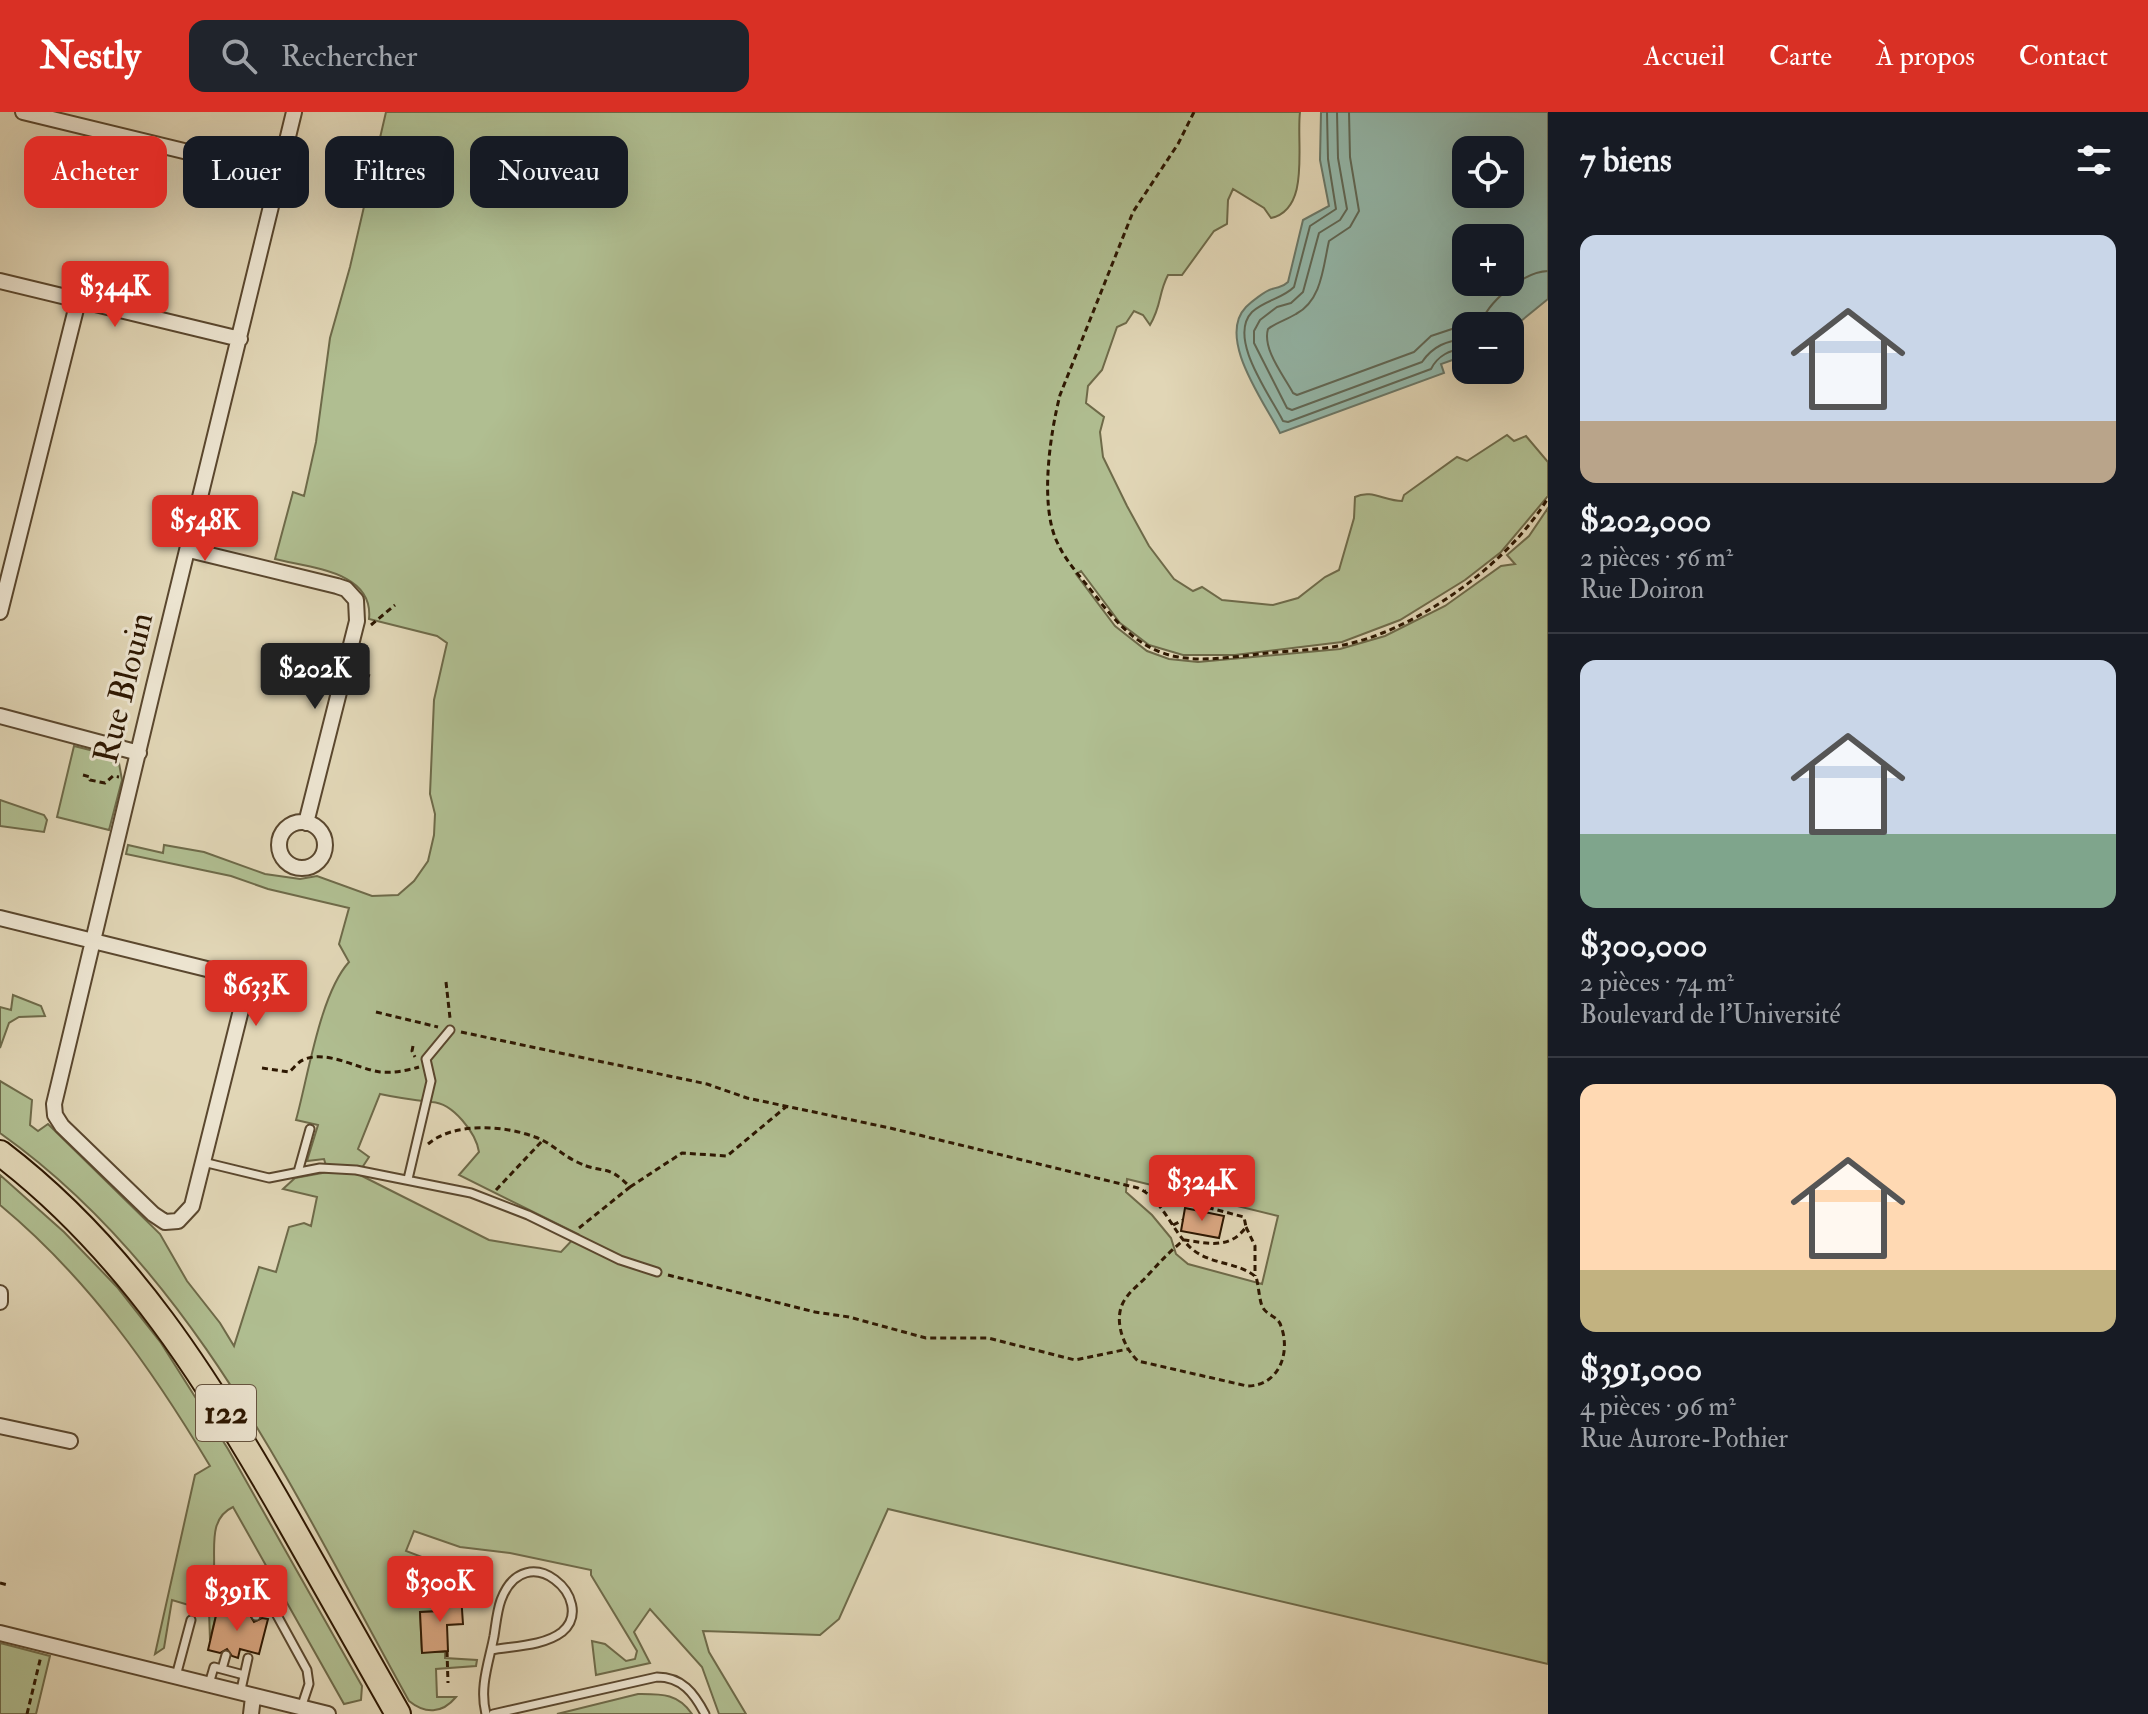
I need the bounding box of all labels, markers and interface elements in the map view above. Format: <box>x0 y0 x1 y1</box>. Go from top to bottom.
search box <box>189 20 749 92</box>
text: Nestly <box>40 32 141 80</box>
icon: search <box>217 34 261 78</box>
text: Rechercher <box>281 38 418 75</box>
text: Accueil <box>1644 39 1725 74</box>
text: Carte <box>1769 39 1832 74</box>
text: À propos <box>1876 39 1975 74</box>
text: Contact <box>2019 39 2108 74</box>
chip: Acheter <box>24 136 167 208</box>
chip: Louer <box>183 136 309 208</box>
chip: Filtres <box>325 136 454 208</box>
chip: Nouveau <box>470 136 628 208</box>
map controls <box>1452 136 1524 384</box>
button: locate <box>1452 136 1524 208</box>
icon: filters <box>2072 138 2116 182</box>
text: 7 biens <box>1580 139 1672 182</box>
button: + <box>1452 224 1524 296</box>
pin: $344K <box>59 261 171 329</box>
text: $344K <box>80 271 150 303</box>
icon: home <box>1776 287 1920 431</box>
button: − <box>1452 312 1524 384</box>
pin: $548K <box>149 495 261 563</box>
text: $202,000 <box>1580 499 1712 542</box>
text: $548K <box>170 505 240 537</box>
text: 2 pièces · 56 m² <box>1580 542 1733 574</box>
text: Rue Doiron <box>1580 574 1704 606</box>
street label: Rue Blouin <box>84 608 164 768</box>
pin: $202K <box>259 643 371 711</box>
text: $202K <box>279 653 351 685</box>
icon: home <box>1776 712 1920 856</box>
text: $300,000 <box>1580 924 1708 967</box>
pin: $633K <box>200 960 312 1028</box>
text: 2 pièces · 74 m² <box>1580 967 1734 999</box>
text: $633K <box>223 970 289 1002</box>
text: Boulevard de l'Université <box>1580 999 1840 1031</box>
icon: home <box>1776 1136 1920 1280</box>
pin: $324K <box>1146 1155 1258 1223</box>
text: $324K <box>1167 1165 1237 1197</box>
text: $391,000 <box>1580 1348 1702 1391</box>
road number: 122 <box>196 1385 256 1441</box>
text: 4 pièces · 96 m² <box>1580 1391 1736 1423</box>
text: Rue Aurore-Pothier <box>1580 1423 1788 1455</box>
pin: $300K <box>384 1556 496 1624</box>
pin: $391K <box>181 1565 293 1633</box>
text: $300K <box>405 1566 475 1598</box>
text: $391K <box>204 1575 270 1607</box>

